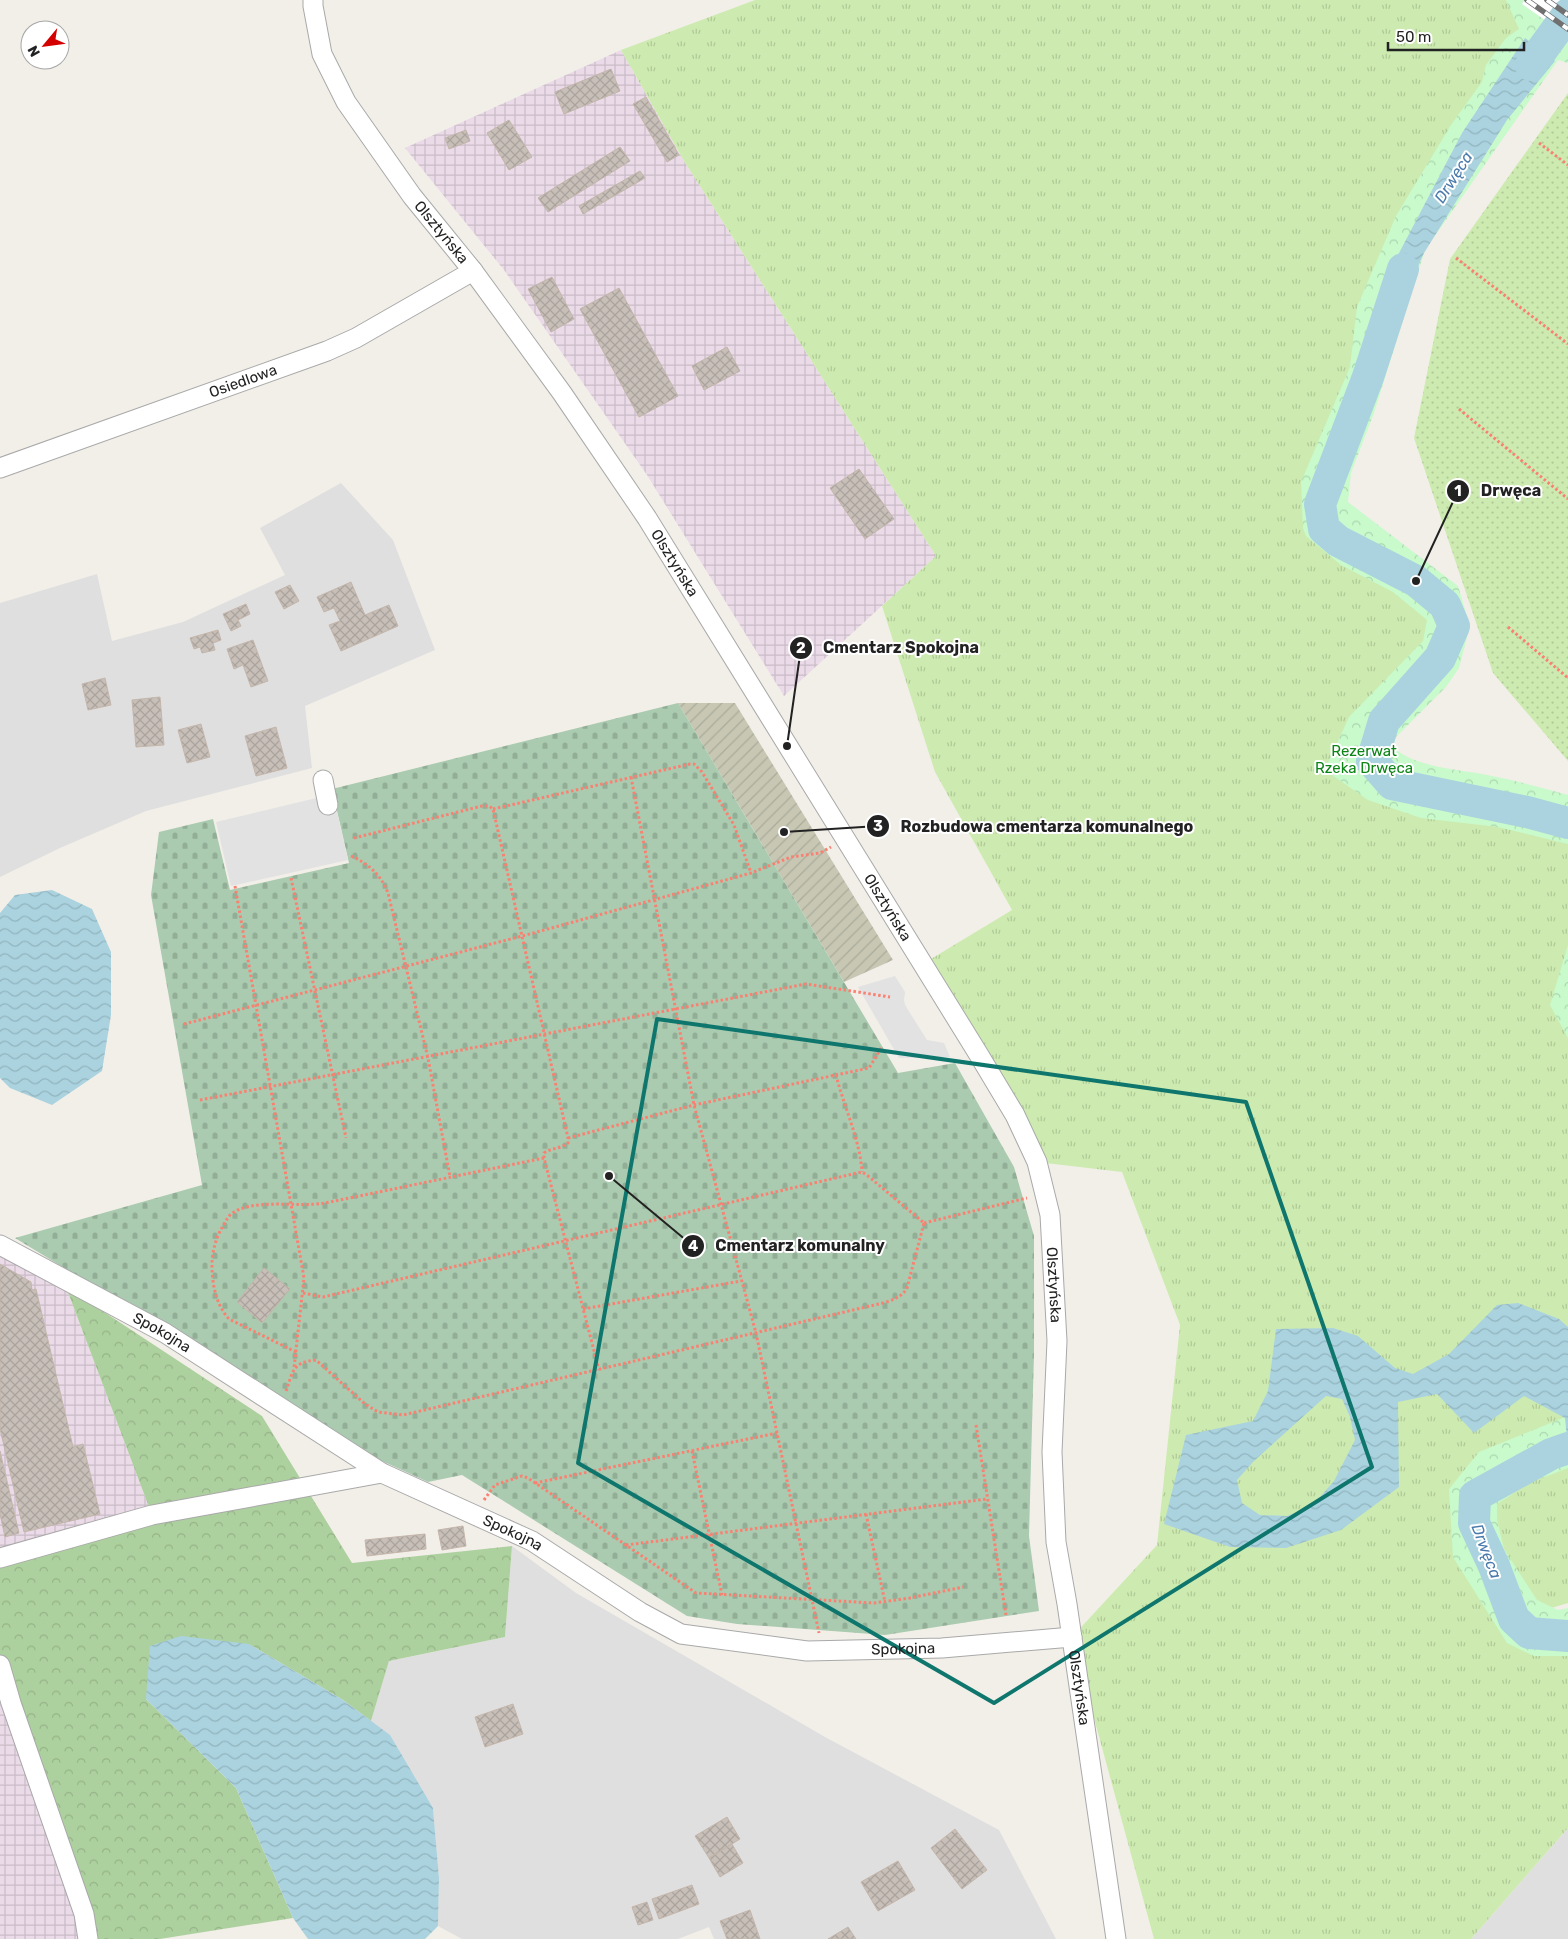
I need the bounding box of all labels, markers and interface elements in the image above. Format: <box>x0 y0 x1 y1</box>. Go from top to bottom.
north arrow <box>20 20 70 70</box>
scale bar <box>1388 20 1524 52</box>
text: 50 m <box>1396 28 1431 46</box>
text: N <box>24 43 44 60</box>
water label: Drwęca <box>1430 148 1477 207</box>
street label: Olsztyńska <box>411 197 472 267</box>
street label: Osiedlowa <box>206 361 279 402</box>
callout: Drwęca <box>1446 475 1551 506</box>
text: Drwęca <box>1481 481 1541 500</box>
text: 1 <box>1454 482 1462 500</box>
street label: Olsztyńska <box>647 526 702 600</box>
callout: Cmentarz Spokojna <box>788 632 989 663</box>
text: Cmentarz Spokojna <box>823 638 979 657</box>
text: 2 <box>796 639 806 657</box>
park label: Rezerwat Rzeka Drwęca <box>1315 742 1413 777</box>
callout: Rozbudowa cmentarza komunalnego <box>866 811 1203 842</box>
text: 3 <box>873 817 883 835</box>
text: Rozbudowa cmentarza komunalnego <box>901 817 1194 836</box>
street label: Olsztyńska <box>860 870 915 944</box>
callout: Cmentarz komunalny <box>680 1230 895 1261</box>
text: Cmentarz komunalny <box>715 1236 885 1255</box>
text: 4 <box>688 1237 698 1255</box>
street label: Olsztyńska <box>1043 1247 1065 1323</box>
street label: Spokojna <box>130 1309 194 1356</box>
street label: Spokojna <box>480 1511 546 1555</box>
water label: Drwęca <box>1467 1521 1506 1582</box>
street label: Spokojna <box>871 1639 935 1659</box>
street label: Olsztyńska <box>1065 1649 1094 1727</box>

